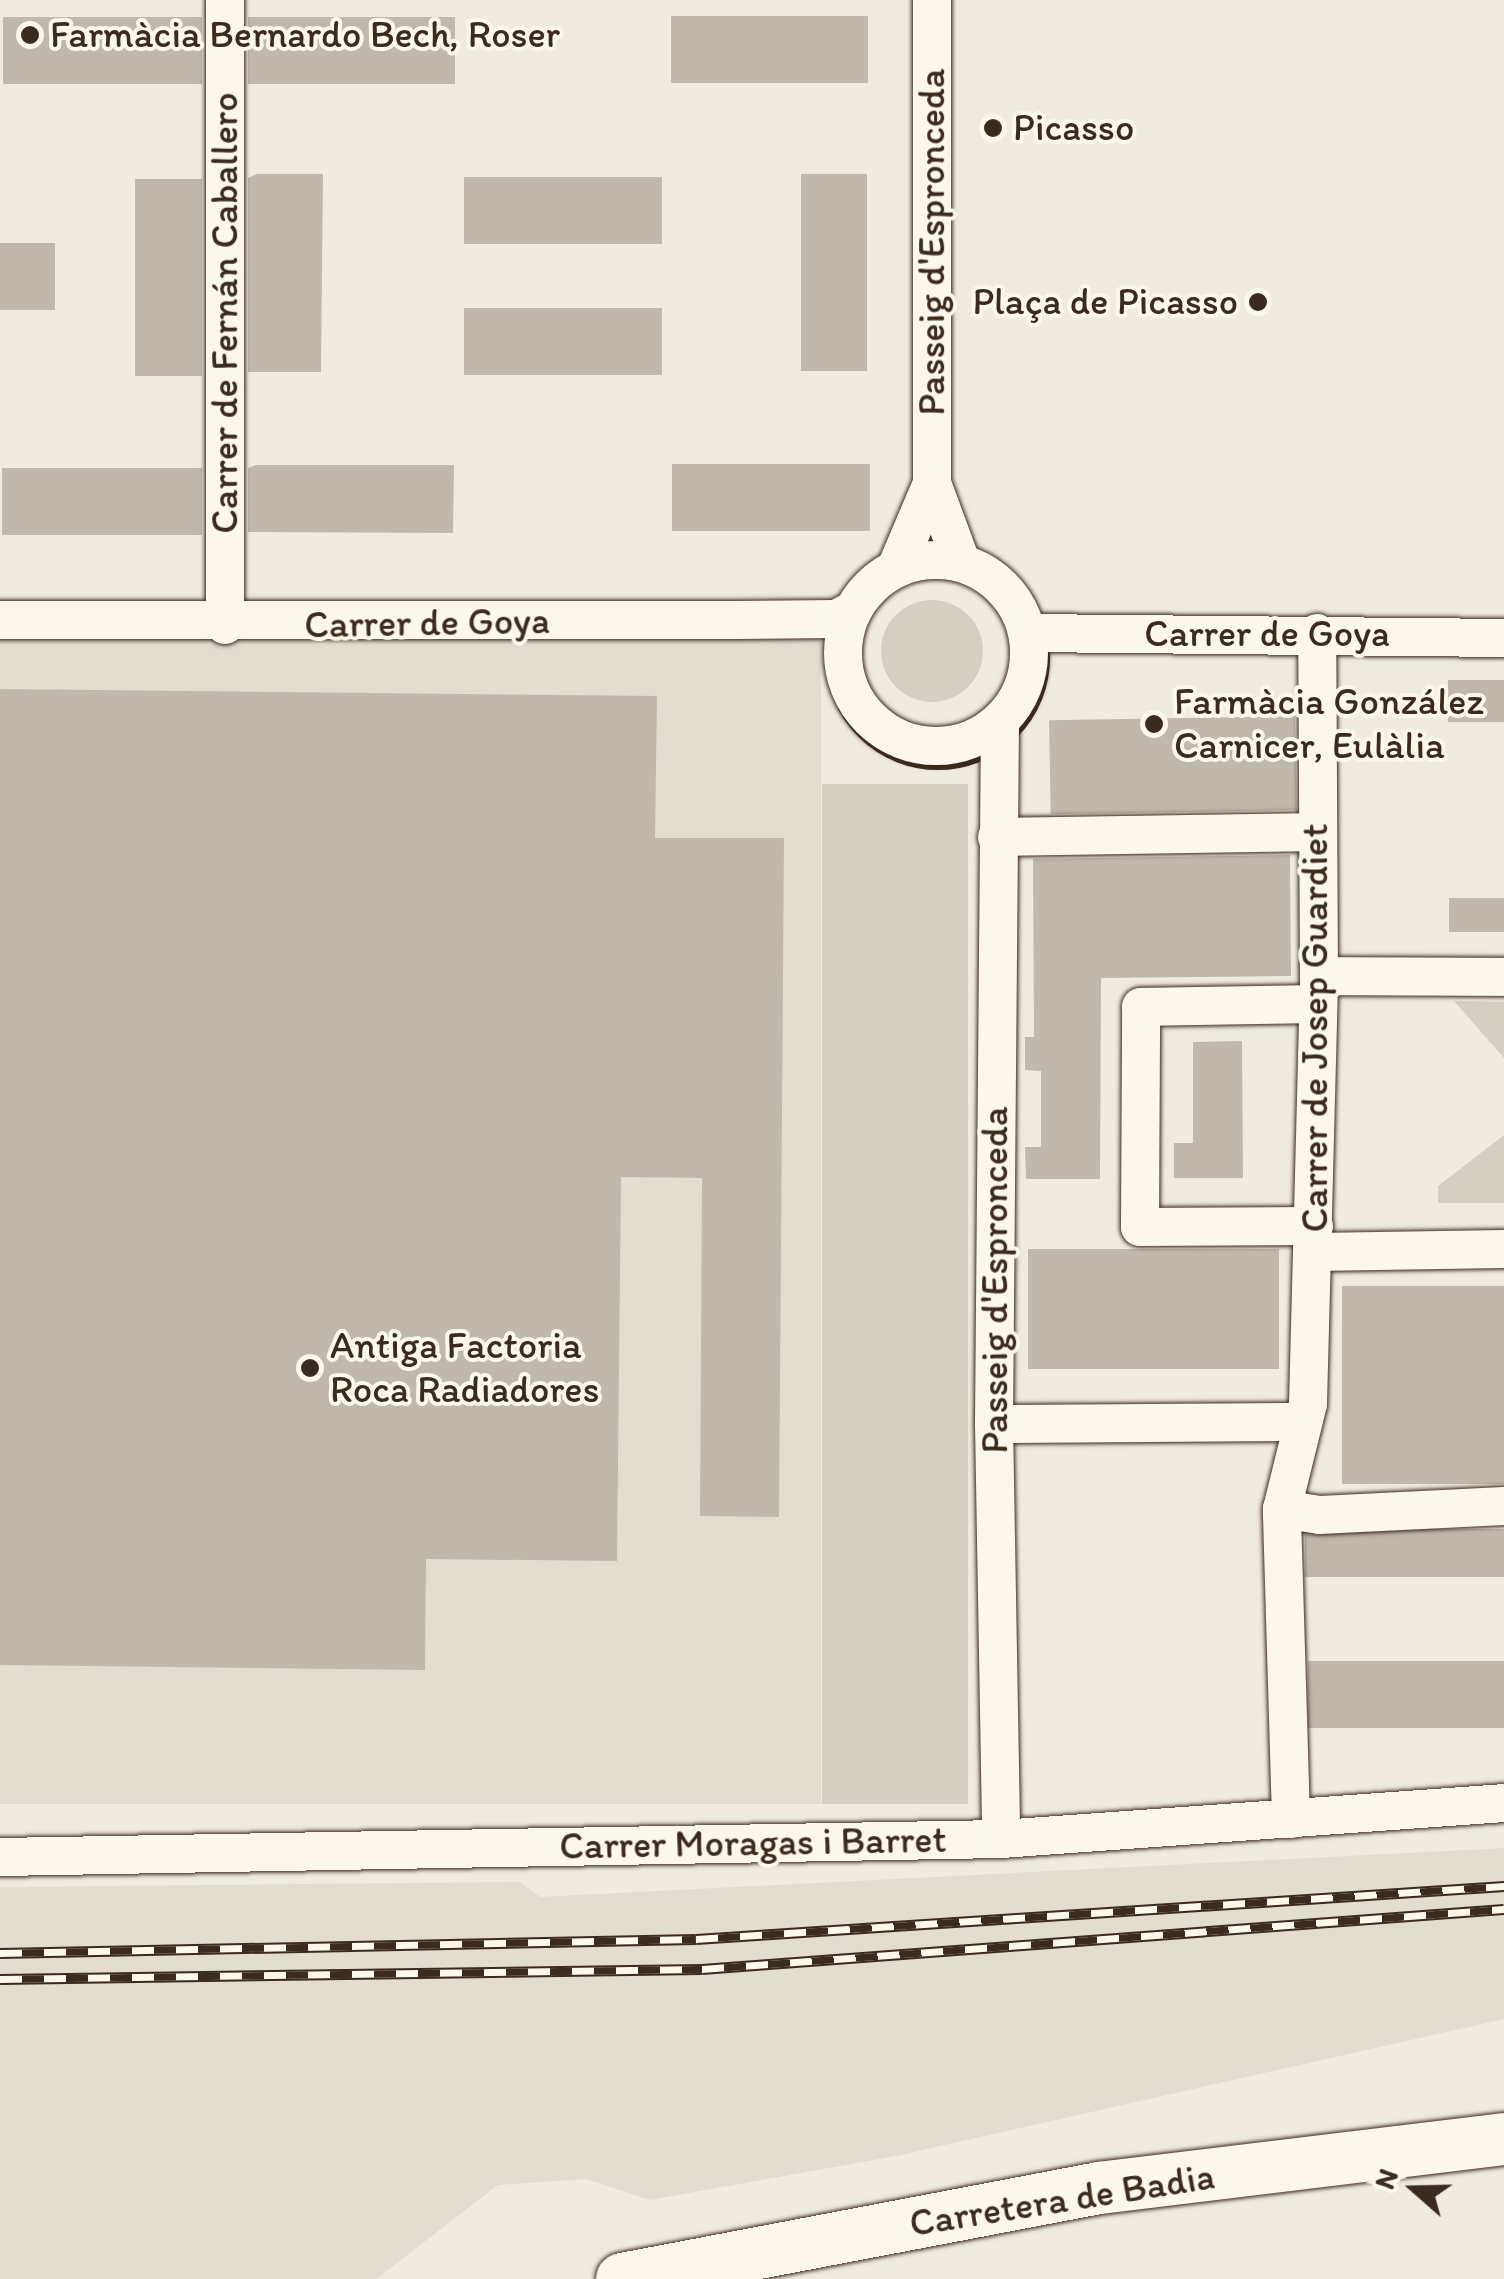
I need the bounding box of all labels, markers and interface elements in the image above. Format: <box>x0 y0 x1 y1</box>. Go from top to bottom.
place label: Farmàcia Bernardo Bech, Roser <box>50 12 559 58</box>
marker: Farmàcia Bernardo Bech, Roser <box>19 24 41 46</box>
street label: Passeig d'Espronceda <box>909 68 955 416</box>
street label: Carrer de Fernán Caballero <box>202 92 248 534</box>
place label: Picasso <box>1013 105 1134 151</box>
marker: Picasso <box>982 117 1004 139</box>
place label: Plaça de Picasso <box>972 279 1238 325</box>
marker: Plaça de Picasso <box>1247 291 1269 313</box>
street label: Carrer de Goya <box>304 598 550 648</box>
street label: Carrer de Goya <box>1145 611 1389 657</box>
place label: Farmàcia González Carnicer, Eulàlia <box>1174 679 1484 768</box>
marker: Farmàcia González Carnicer, Eulàlia <box>1143 713 1165 735</box>
street label: Carrer de Josep Guardiet <box>1292 825 1338 1231</box>
street label: Passeig d'Espronceda <box>972 1106 1018 1454</box>
place label: Antiga Factoria Roca Radiadores <box>330 1323 600 1412</box>
marker: Antiga Factoria Roca Radiadores <box>299 1357 321 1379</box>
street label: Carrer Moragas i Barret <box>559 1817 947 1869</box>
north arrow <box>1364 2139 1464 2239</box>
street label: Carretera de Badia <box>905 2153 1219 2247</box>
text: N <box>1367 2164 1405 2193</box>

